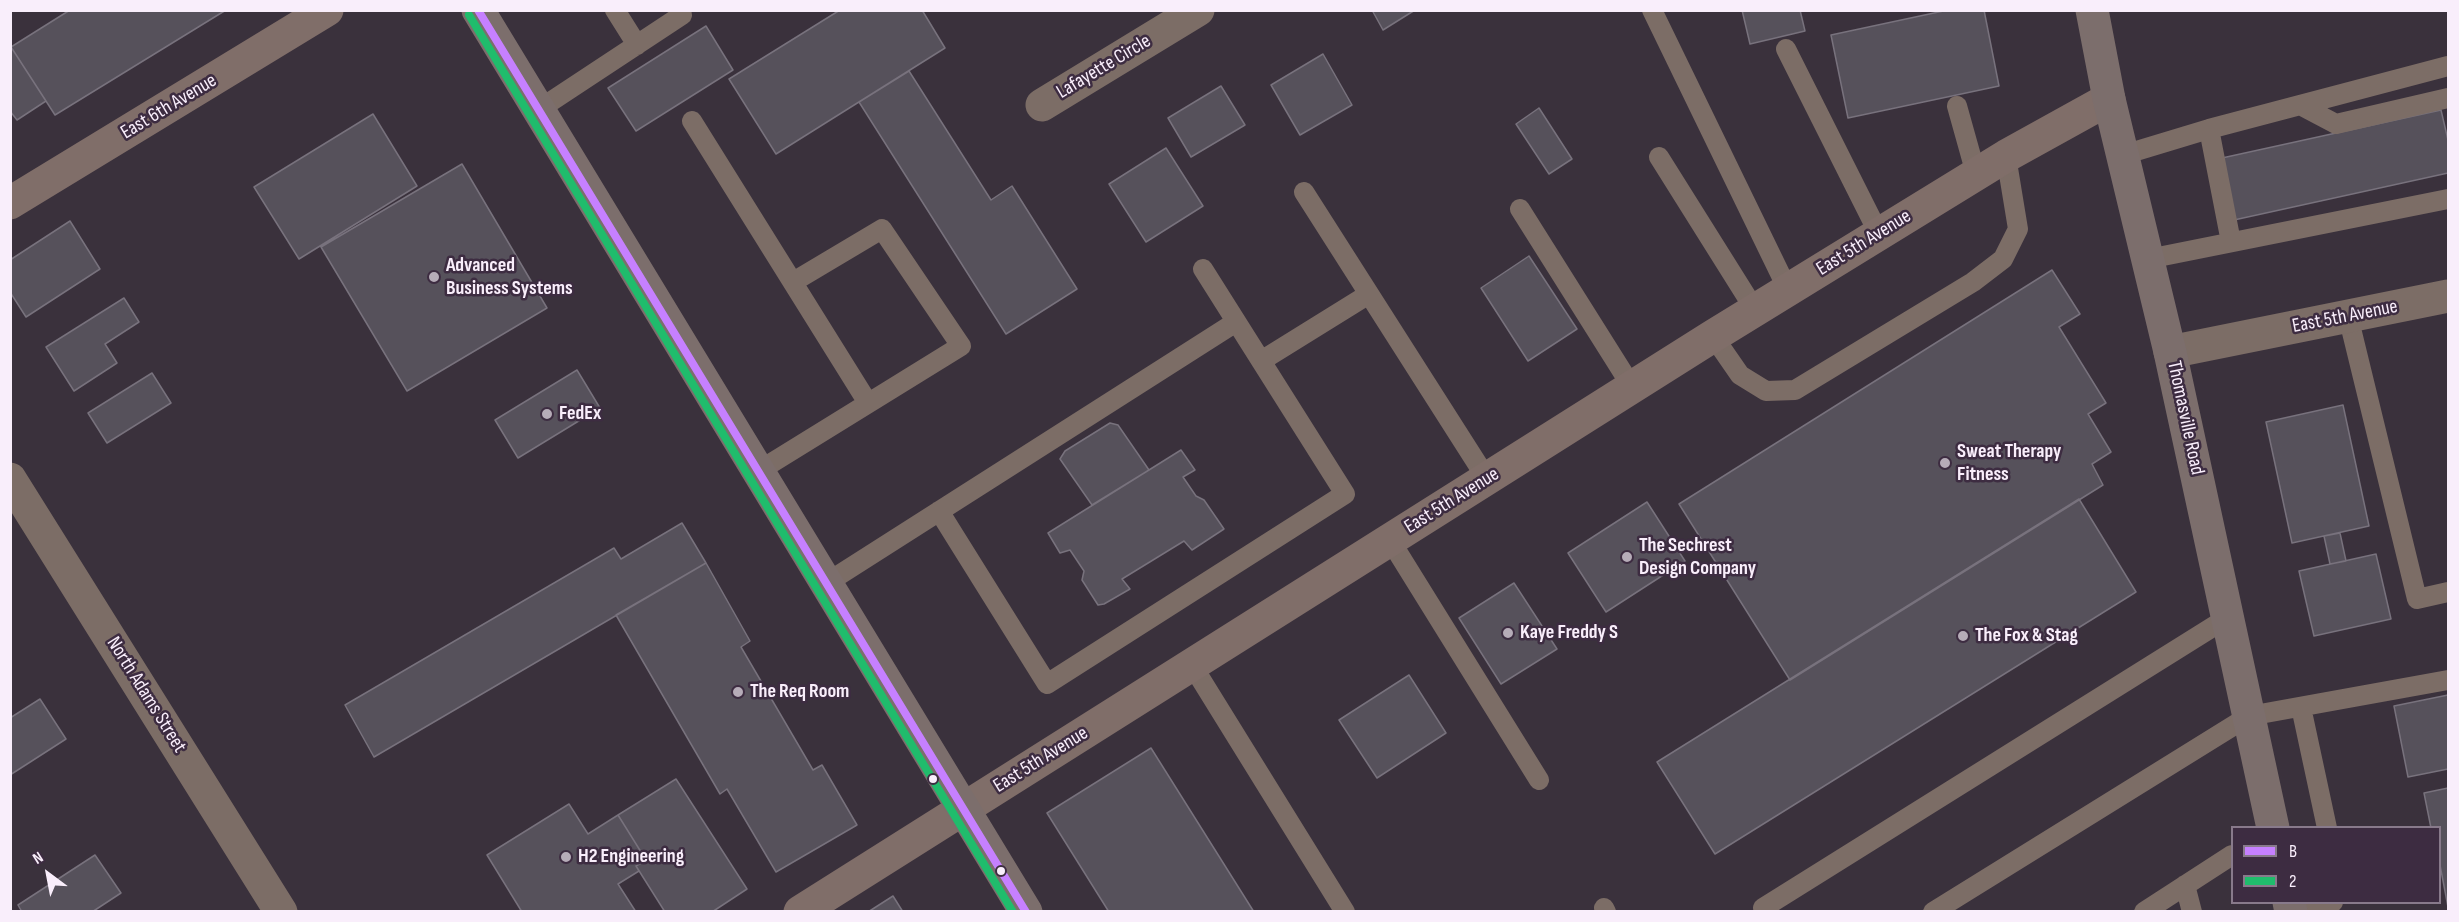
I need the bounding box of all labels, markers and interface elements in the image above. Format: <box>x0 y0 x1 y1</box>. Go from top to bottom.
street label: Lafayette Circle <box>1053 30 1155 104</box>
street label: East 6th Avenue <box>117 69 221 145</box>
street label: East 5th Avenue <box>1812 205 1916 281</box>
place label: Advanced Business Systems <box>446 254 573 301</box>
marker: Advanced Business Systems <box>427 270 441 284</box>
street label: East 5th Avenue <box>2290 295 2400 339</box>
street label: Thomasville Road <box>2161 359 2209 477</box>
place label: FedEx <box>559 402 601 426</box>
marker: FedEx <box>540 407 554 421</box>
place label: Sweat Therapy Fitness <box>1957 440 2061 487</box>
marker: Sweat Therapy Fitness <box>1938 456 1952 470</box>
street label: East 5th Avenue <box>1400 463 1504 539</box>
place label: The Sechrest Design Company <box>1639 534 1756 581</box>
marker: The Sechrest Design Company <box>1620 550 1634 564</box>
place label: Kaye Freddy S <box>1520 621 1618 645</box>
place label: The Fox & Stag <box>1975 624 2078 648</box>
marker: Kaye Freddy S <box>1501 626 1515 640</box>
marker: The Fox & Stag <box>1956 629 1970 643</box>
street label: North Adams Street <box>101 633 191 757</box>
place label: The Req Room <box>750 680 849 704</box>
marker: The Req Room <box>731 685 745 699</box>
street label: East 5th Avenue <box>989 722 1093 798</box>
unlabelled marker <box>927 773 939 785</box>
legend <box>2231 826 2441 904</box>
text: B <box>2289 841 2297 862</box>
north arrow <box>18 844 78 904</box>
place label: H2 Engineering <box>578 845 684 869</box>
text: N <box>30 848 47 869</box>
marker: H2 Engineering <box>559 850 573 864</box>
unlabelled marker <box>995 865 1007 877</box>
text: 2 <box>2289 871 2296 892</box>

